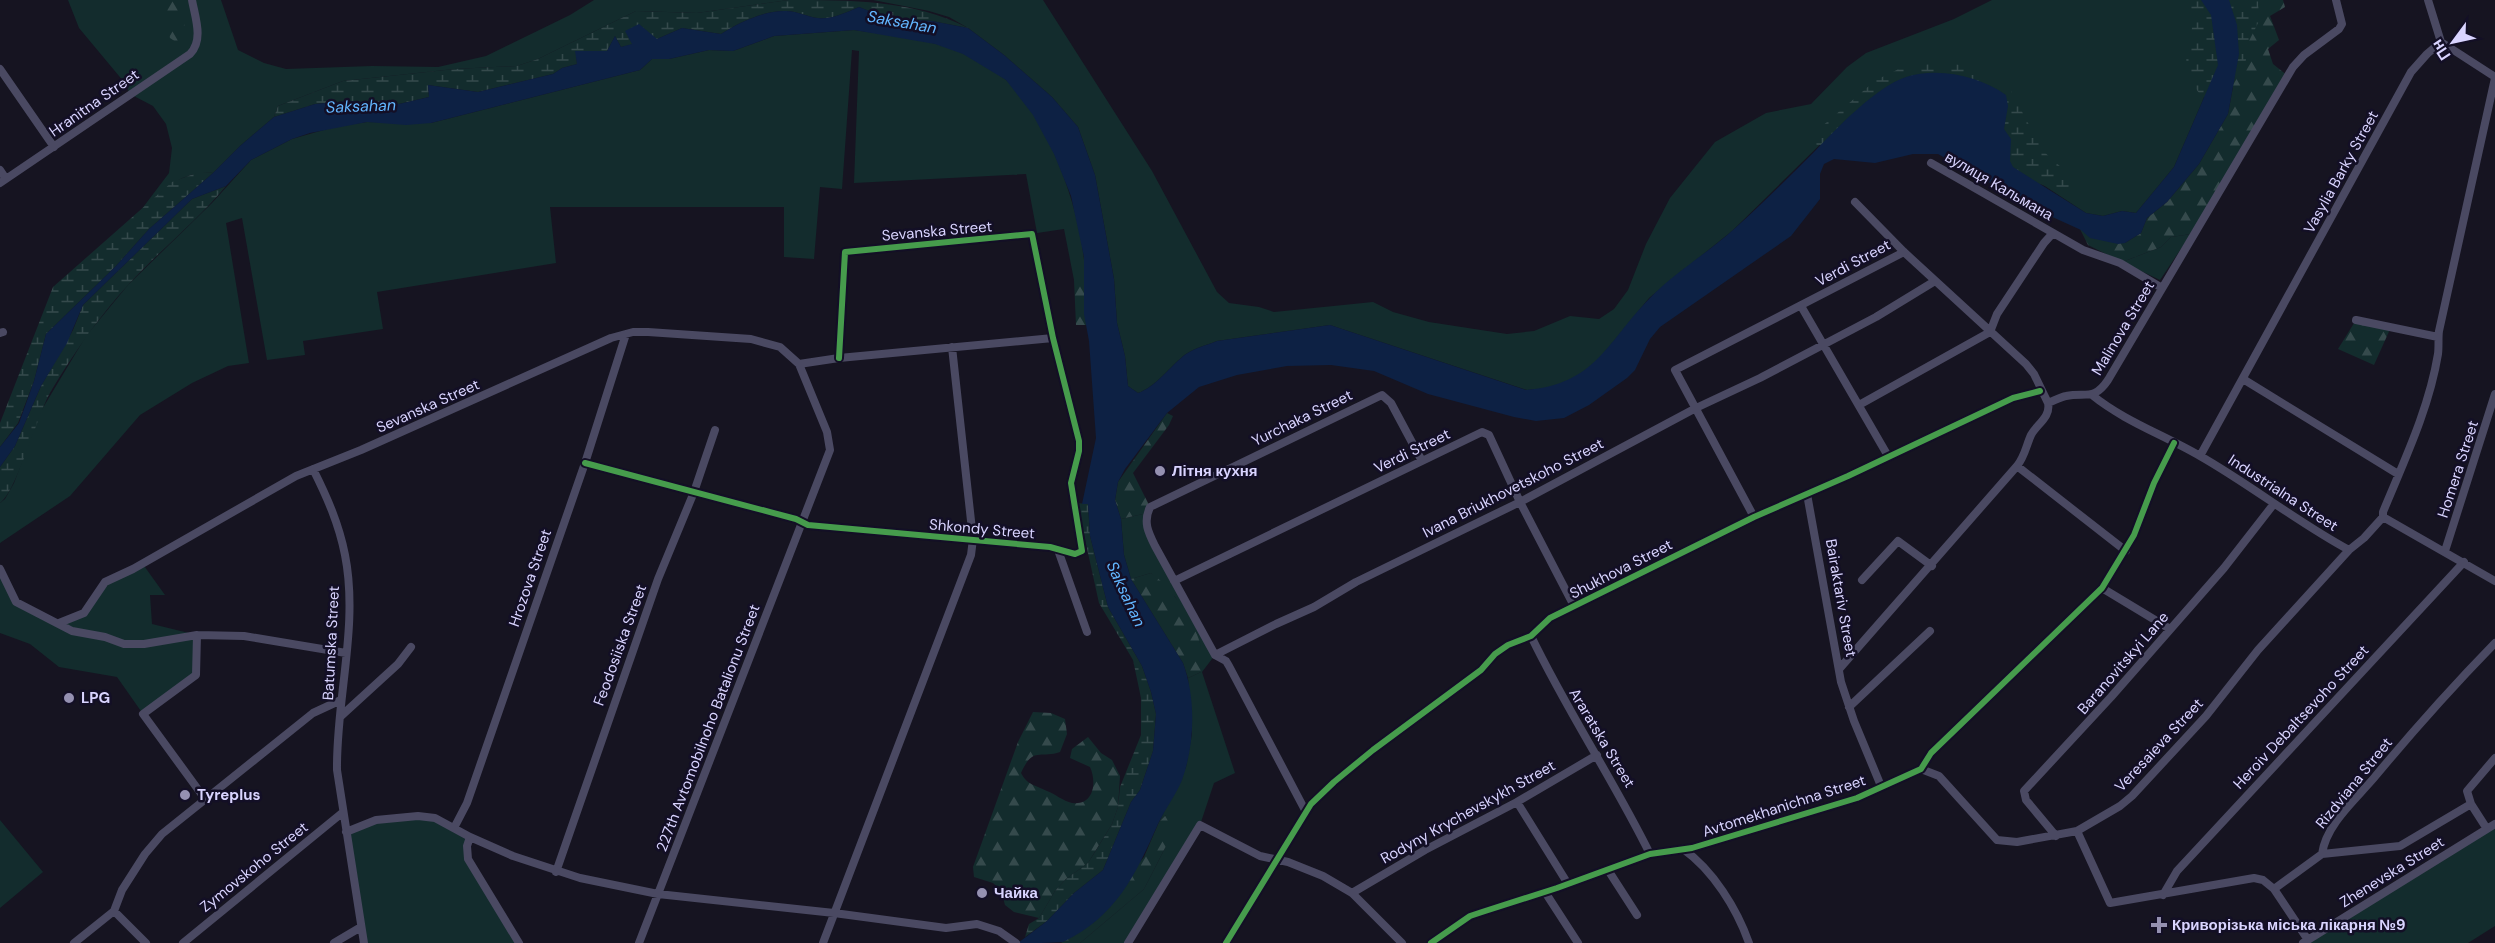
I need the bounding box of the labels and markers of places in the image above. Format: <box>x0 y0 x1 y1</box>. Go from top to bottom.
place label: Літня кухня <box>1172 461 1258 481</box>
marker: Літня кухня <box>1153 464 1167 478</box>
place label: LPG <box>81 688 110 708</box>
marker: LPG <box>62 691 76 705</box>
place label: Tyreplus <box>197 785 260 805</box>
marker: Tyreplus <box>178 788 192 802</box>
place label: Чайка <box>994 883 1039 903</box>
marker: Чайка <box>975 886 989 900</box>
place label: Криворізька міська лікарня №9 <box>2172 915 2406 935</box>
marker: Криворізька міська лікарня №9 <box>2150 916 2168 934</box>

